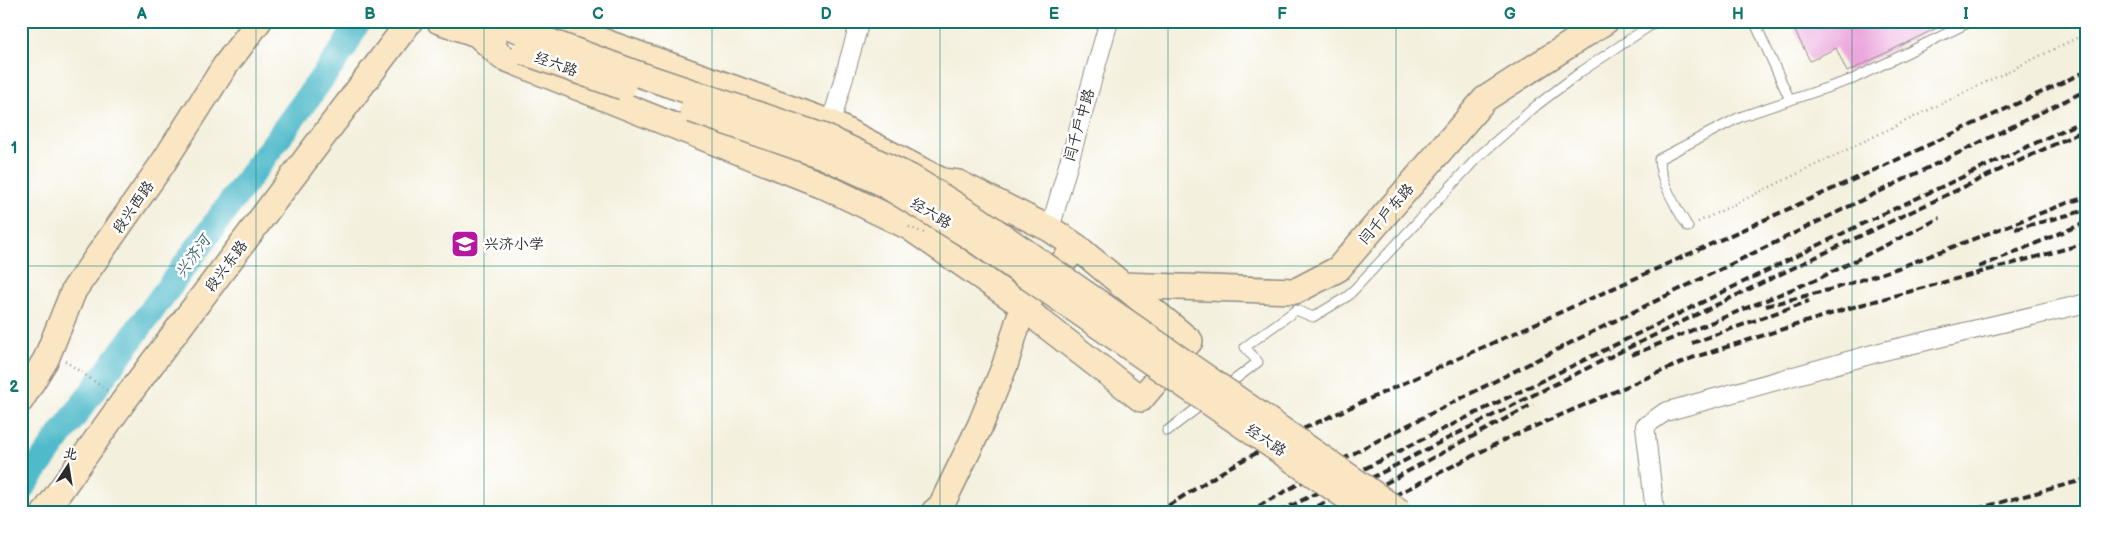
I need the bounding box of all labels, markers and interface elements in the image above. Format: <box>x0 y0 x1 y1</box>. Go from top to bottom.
text: A <box>136 5 147 24</box>
text: B <box>364 5 376 24</box>
text: C <box>592 5 604 24</box>
text: D <box>820 5 832 24</box>
text: E <box>1049 5 1059 24</box>
text: F <box>1277 5 1287 24</box>
text: G <box>1504 5 1516 24</box>
text: H <box>1732 5 1744 24</box>
text: I <box>1963 5 1969 24</box>
street label: 经六路 <box>531 48 580 81</box>
street label: 闫千户中路 <box>1060 86 1099 164</box>
text: 1 <box>11 139 17 158</box>
street label: 段兴西路 <box>108 177 158 237</box>
street label: 闫千户东路 <box>1355 180 1418 249</box>
street label: 经六路 <box>907 194 955 233</box>
water label: 兴济河 <box>171 229 217 282</box>
school or university icon: 兴济小学 <box>450 229 480 259</box>
place label: 兴济小学 <box>484 235 544 254</box>
street label: 段兴东路 <box>201 237 252 296</box>
text: 2 <box>9 378 19 397</box>
street label: 经六路 <box>1242 420 1290 461</box>
north arrow <box>42 440 92 490</box>
text: 北 <box>62 444 79 464</box>

